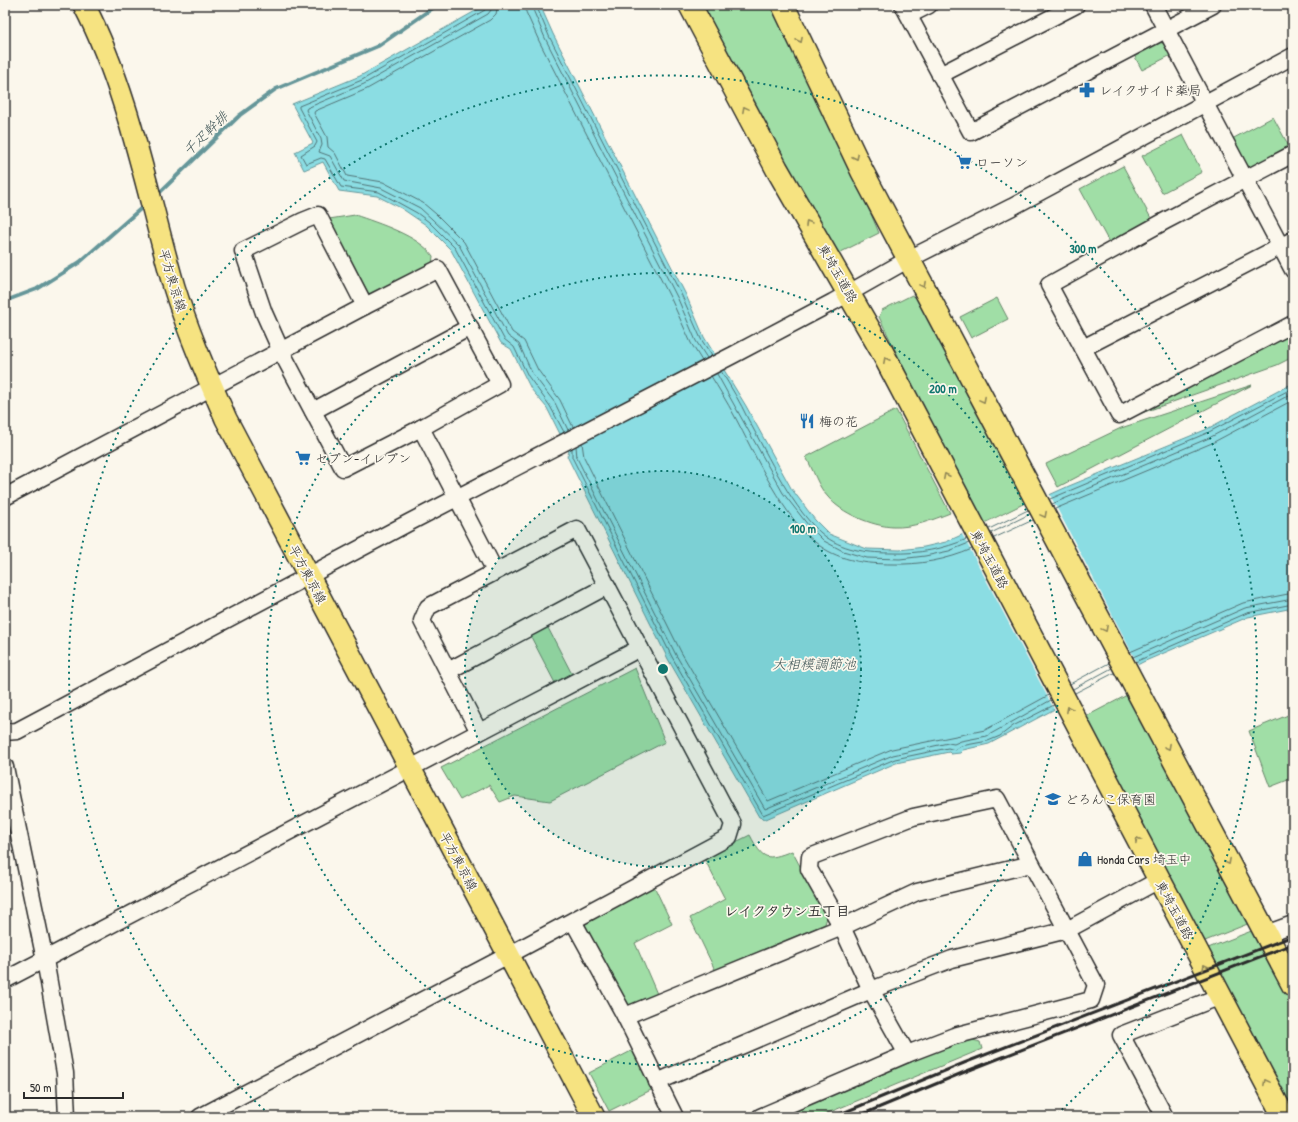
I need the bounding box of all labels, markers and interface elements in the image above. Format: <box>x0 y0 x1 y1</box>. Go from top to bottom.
one-way arrow <box>795 36 803 43</box>
pharmacy icon: レイクサイド薬局 <box>1078 81 1096 99</box>
place label: レイクサイド薬局 <box>1099 81 1201 99</box>
water label: 千疋幹排 <box>178 106 232 159</box>
one-way arrow <box>743 106 750 113</box>
one-way arrow <box>851 153 859 161</box>
supermarket icon: ローソン <box>955 153 973 171</box>
place label: ローソン <box>976 153 1028 171</box>
one-way arrow <box>806 220 813 227</box>
street label: 東埼玉道路 <box>814 240 862 306</box>
text: 300 m <box>1069 240 1097 257</box>
street label: 平方東京線 <box>155 246 191 315</box>
one-way arrow <box>918 281 926 288</box>
one-way arrow <box>883 357 891 364</box>
text: 200 m <box>929 380 957 397</box>
one-way arrow <box>979 396 986 403</box>
restaurant icon: 梅の花 <box>798 412 816 430</box>
place label: 梅の花 <box>819 412 858 430</box>
supermarket icon: セブン-イレブン <box>294 449 312 467</box>
place label: セブン-イレブン <box>315 449 411 467</box>
one-way arrow <box>943 472 951 480</box>
one-way arrow <box>1039 510 1047 518</box>
text: 100 m <box>790 520 816 537</box>
street label: 東埼玉道路 <box>967 526 1013 592</box>
street label: 平方東京線 <box>285 541 332 608</box>
one-way arrow <box>1100 625 1108 633</box>
water label: 大相模調節池 <box>772 654 857 673</box>
centre of rings <box>656 662 670 676</box>
one-way arrow <box>1066 706 1073 713</box>
one-way arrow <box>1163 743 1170 751</box>
school or university icon: どろんこ保育園 <box>1044 790 1062 808</box>
place label: どろんこ保育園 <box>1065 790 1156 808</box>
street label: 平方東京線 <box>436 828 483 895</box>
one-way arrow <box>1135 837 1143 845</box>
shop icon: Honda Cars 埼玉中 <box>1076 850 1094 868</box>
place label: Honda Cars 埼玉中 <box>1097 850 1192 868</box>
one-way arrow <box>1224 858 1231 866</box>
street label: 東埼玉道路 <box>1152 877 1198 943</box>
district label: レイクタウン五丁目 <box>724 901 850 920</box>
one-way arrow <box>1203 964 1210 972</box>
scale bar <box>24 1074 123 1100</box>
text: 50 m <box>30 1079 51 1096</box>
one-way arrow <box>1263 1079 1271 1087</box>

